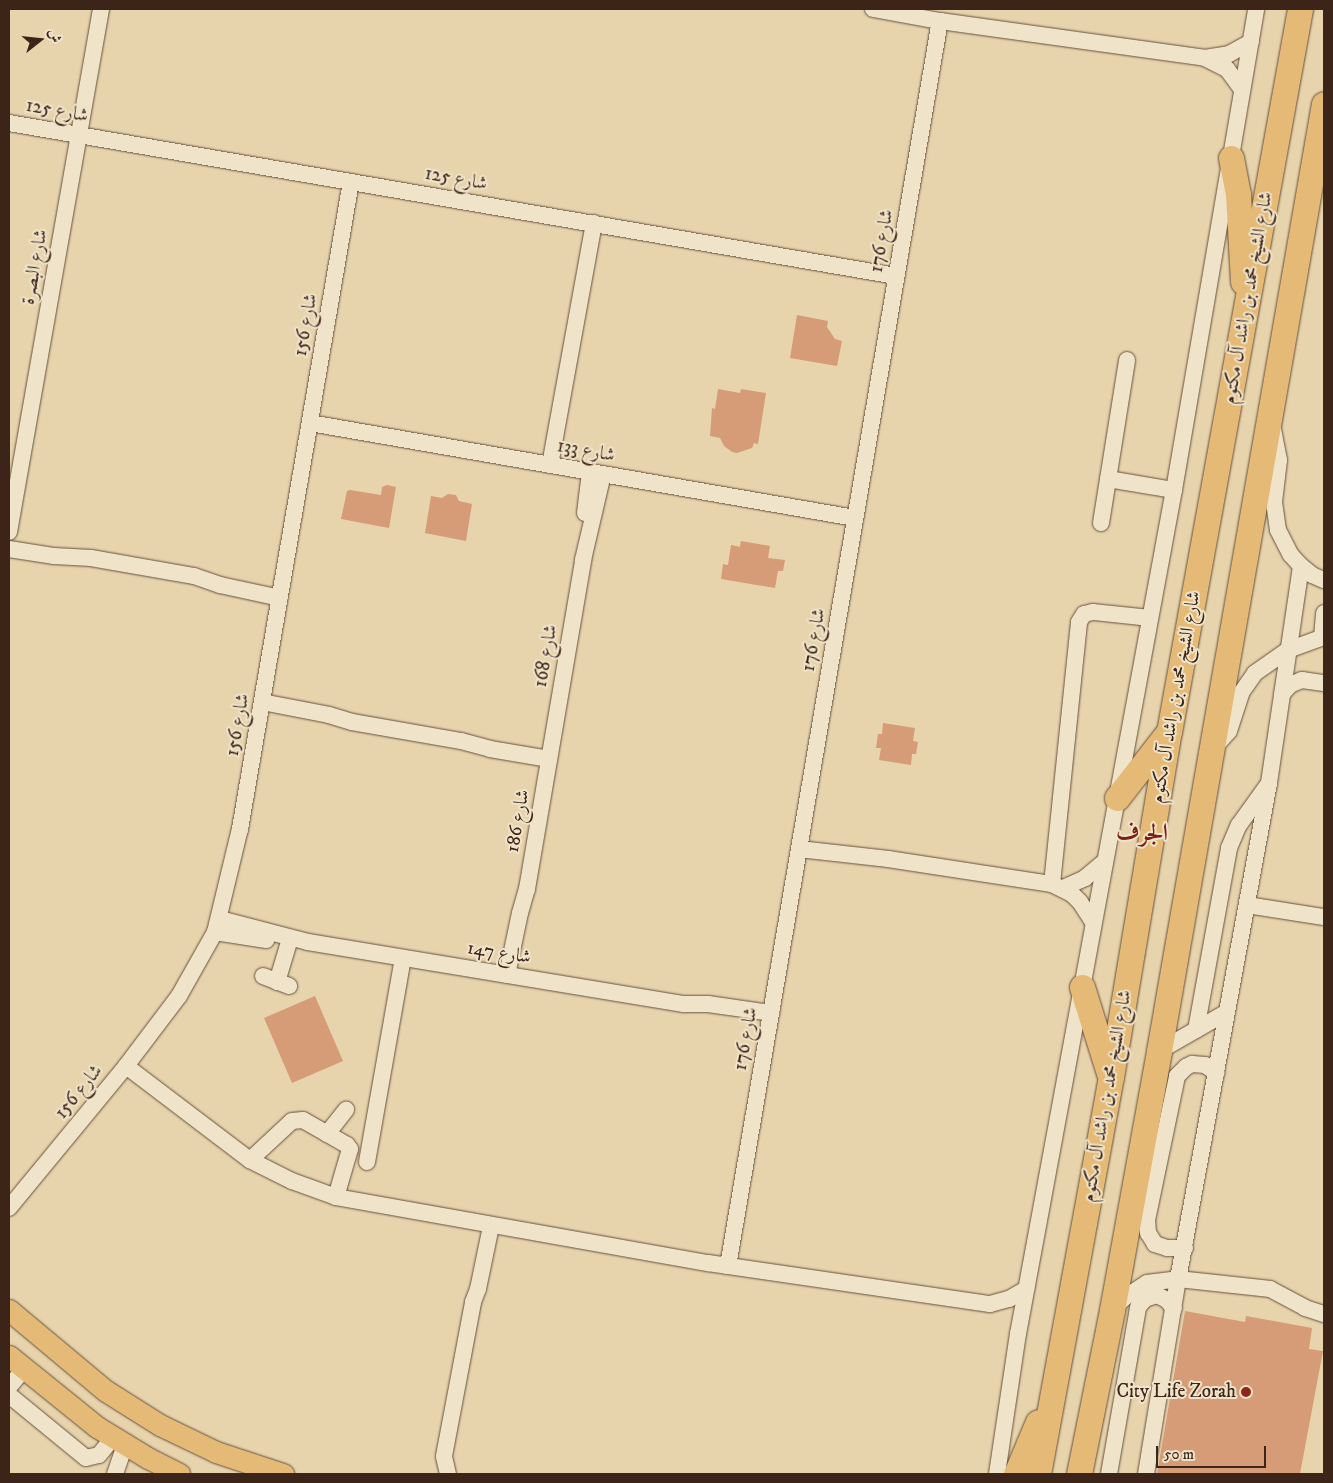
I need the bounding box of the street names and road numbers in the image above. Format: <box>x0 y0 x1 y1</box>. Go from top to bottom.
street label: شارع 125 <box>24 94 90 128</box>
street label: شارع 125 <box>423 162 489 196</box>
street label: شارع الشيخ محمد بن راشد آل مكتوم <box>1218 190 1278 406</box>
street label: شارع 176 <box>865 208 899 274</box>
street label: شارع البصرة <box>17 227 53 307</box>
street label: شارع 156 <box>289 292 323 358</box>
street label: شارع 133 <box>555 435 617 467</box>
street label: شارع الشيخ محمد بن راشد آل مكتوم <box>1146 589 1206 805</box>
street label: شارع 176 <box>797 607 831 673</box>
street label: شارع 168 <box>529 623 563 689</box>
street label: شارع 156 <box>221 692 255 758</box>
street label: شارع 186 <box>501 788 535 854</box>
street label: شارع 147 <box>465 937 533 969</box>
street label: شارع الشيخ محمد بن راشد آل مكتوم <box>1077 988 1137 1204</box>
street label: شارع 176 <box>729 1006 763 1072</box>
street label: شارع 156 <box>50 1060 108 1124</box>

